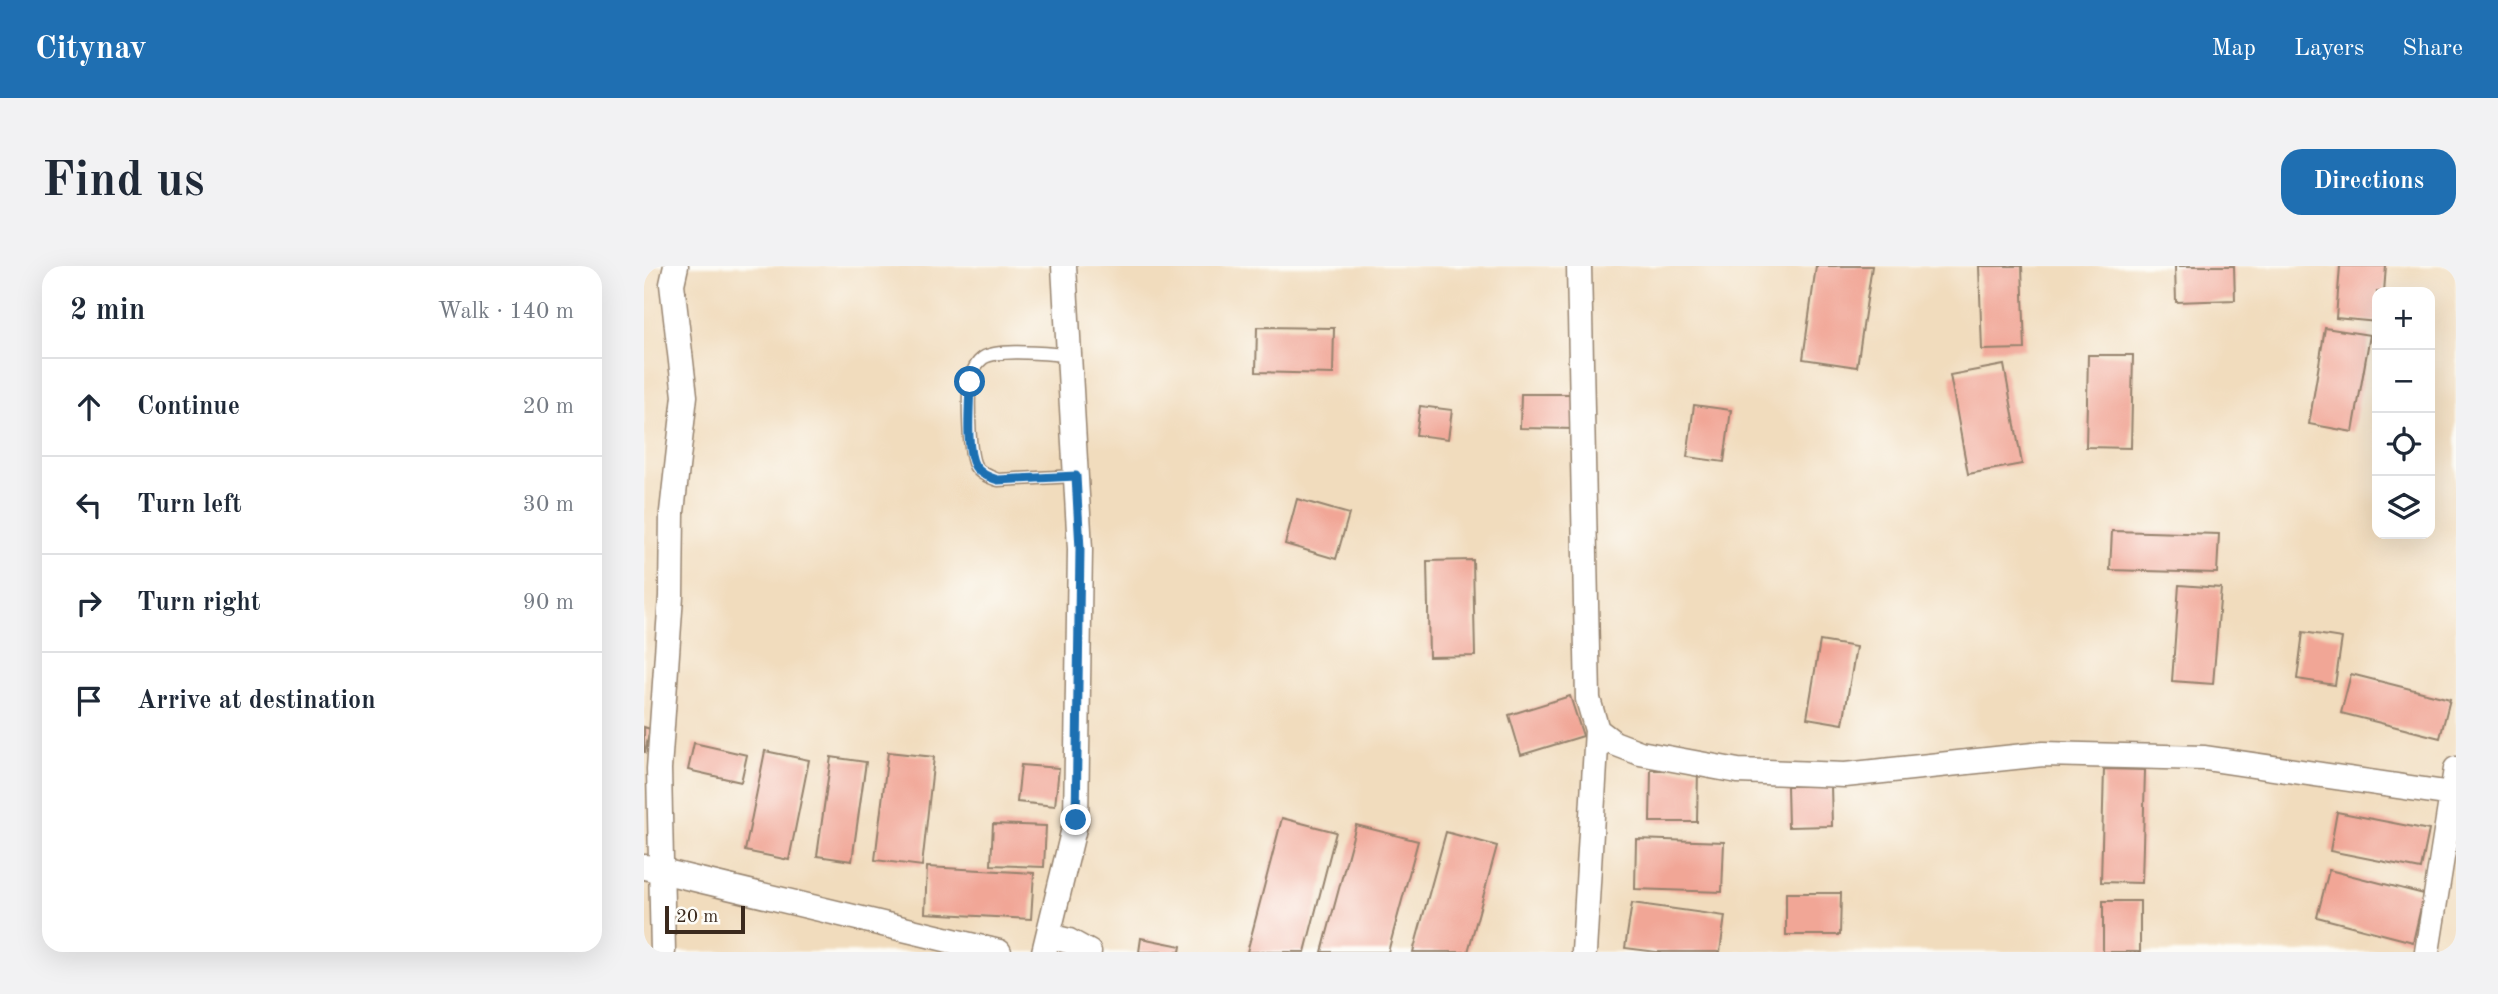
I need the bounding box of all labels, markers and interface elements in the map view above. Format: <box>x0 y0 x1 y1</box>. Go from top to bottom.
text: Citynav <box>35 33 147 66</box>
text: Map <box>2212 37 2256 61</box>
text: Layers <box>2294 37 2364 61</box>
text: Share <box>2402 37 2463 61</box>
button: Directions <box>2281 149 2456 215</box>
text: Find us <box>42 158 205 207</box>
map controls <box>2372 287 2435 539</box>
button: + <box>2372 287 2435 350</box>
text: 2 min <box>70 296 145 326</box>
text: Walk · 140 m <box>438 300 574 323</box>
button: − <box>2372 350 2435 413</box>
route start <box>954 366 985 397</box>
icon: ahead <box>70 388 108 426</box>
text: Continue <box>137 394 240 420</box>
text: 20 m <box>523 395 574 418</box>
button: locate <box>2372 413 2435 476</box>
button: layers <box>2372 476 2435 539</box>
icon: left <box>70 486 108 524</box>
text: Turn left <box>137 492 242 518</box>
text: 30 m <box>523 493 574 516</box>
icon: right <box>70 584 108 622</box>
text: Turn right <box>137 590 260 616</box>
text: 90 m <box>523 591 574 614</box>
icon: arrive <box>70 682 108 720</box>
text: Arrive at destination <box>137 688 376 714</box>
route end <box>1060 804 1091 835</box>
scale bar <box>665 903 746 935</box>
text: 20 m <box>676 908 718 927</box>

